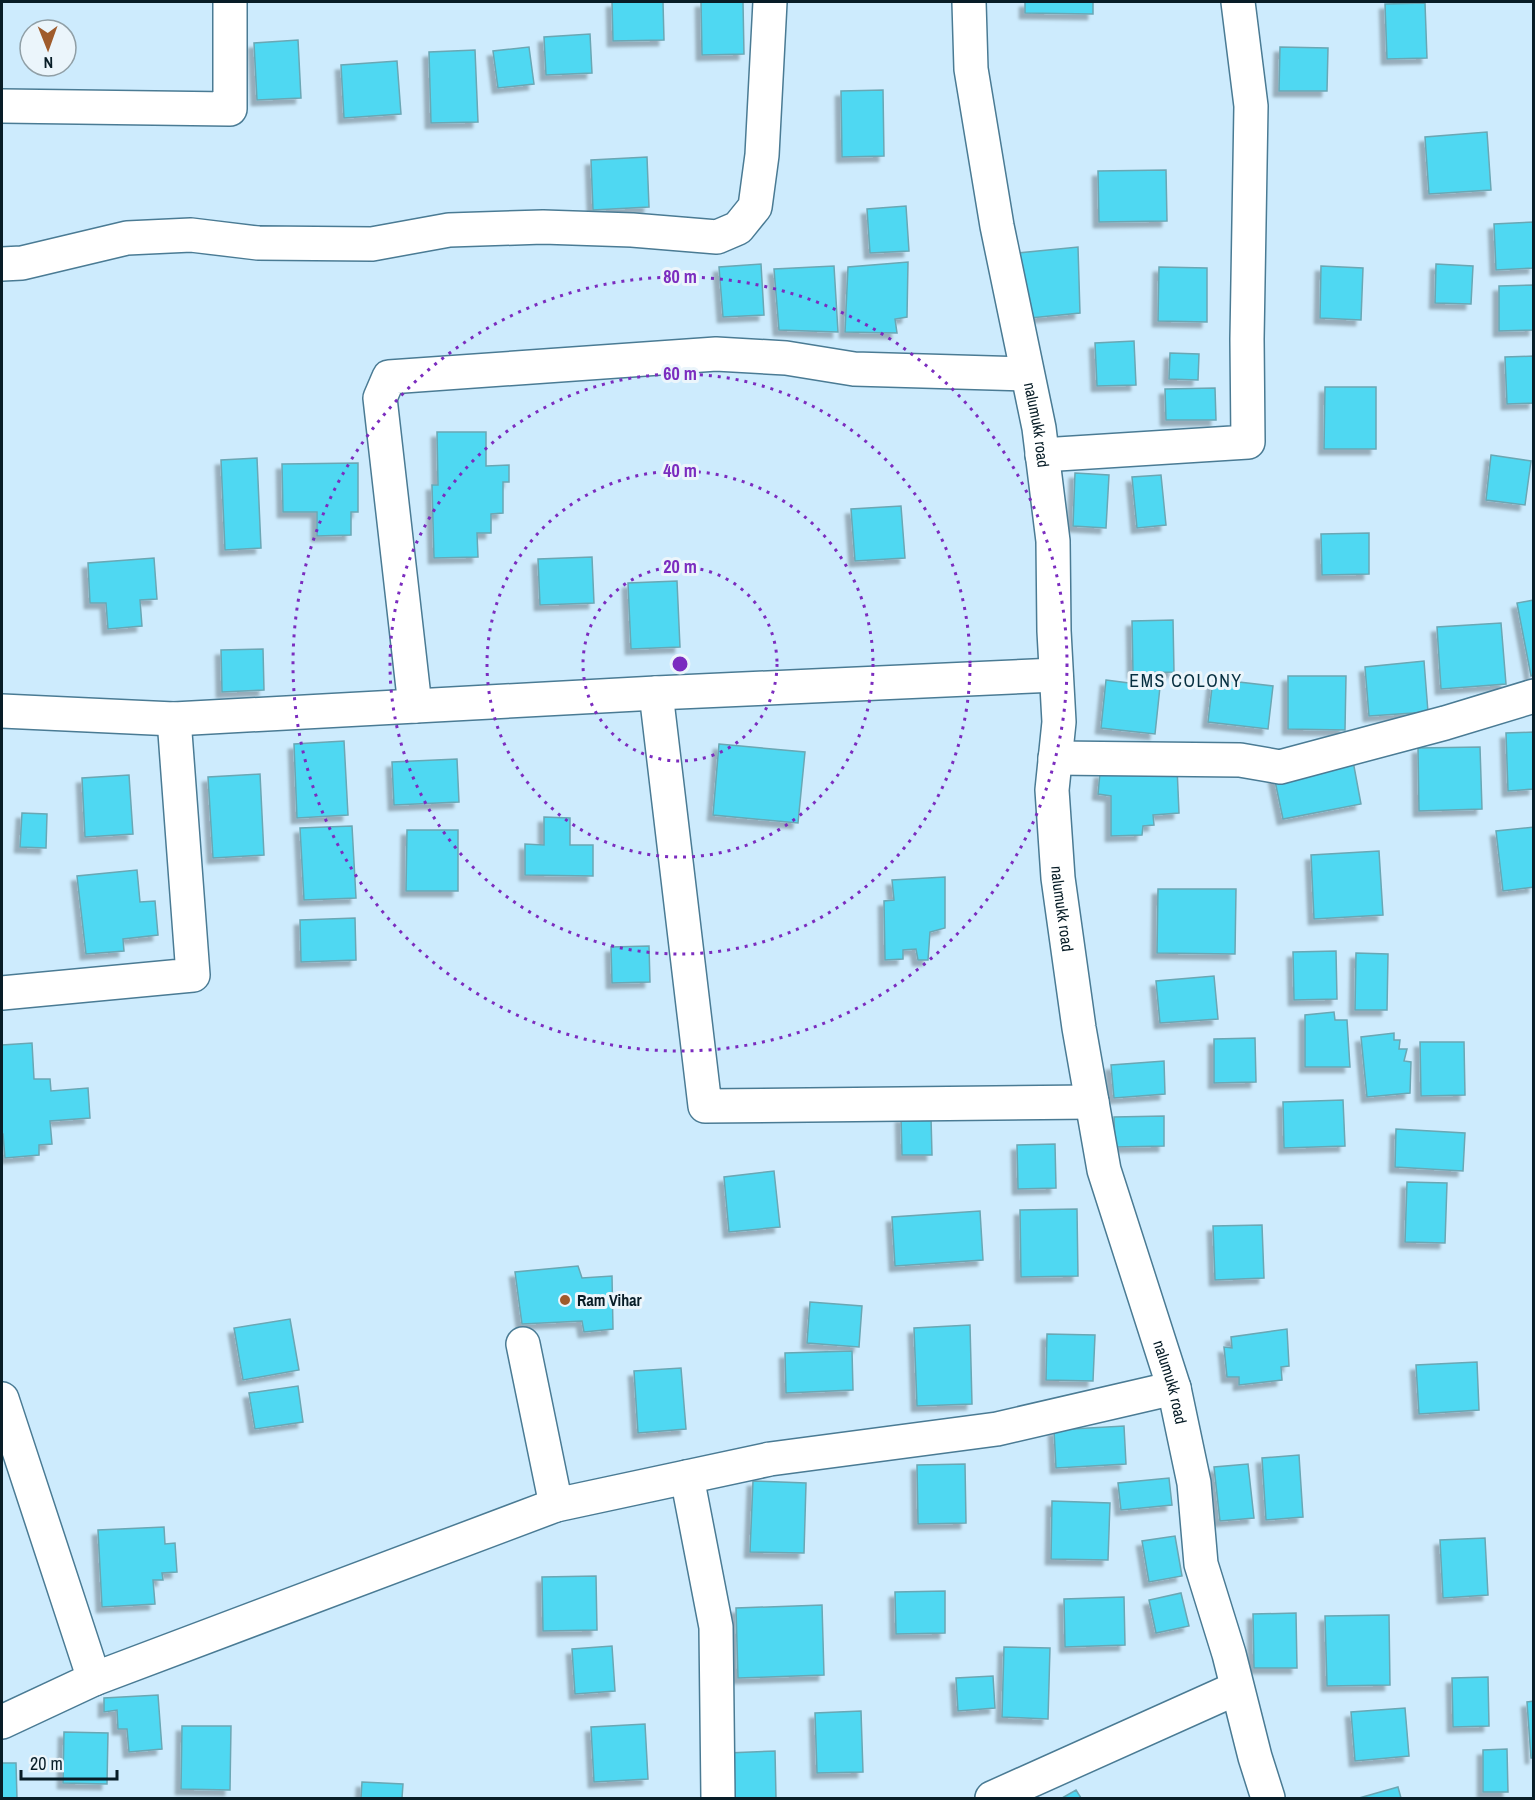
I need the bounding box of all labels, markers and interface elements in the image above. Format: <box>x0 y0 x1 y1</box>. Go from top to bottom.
north arrow <box>18 18 78 78</box>
text: N <box>43 52 53 74</box>
text: 80 m <box>663 264 697 289</box>
text: 60 m <box>663 361 697 386</box>
street label: nalumukk road <box>1019 380 1055 469</box>
text: 40 m <box>663 458 697 483</box>
text: 20 m <box>663 554 697 579</box>
centre of rings <box>670 654 690 674</box>
district label: EMS COLONY <box>1129 668 1243 693</box>
street label: nalumukk road <box>1046 865 1079 953</box>
place label: Ram Vihar <box>577 1289 643 1311</box>
marker: Ram Vihar <box>558 1293 572 1307</box>
street label: nalumukk road <box>1148 1337 1192 1426</box>
scale bar <box>21 1743 117 1781</box>
text: 20 m <box>30 1751 63 1776</box>

